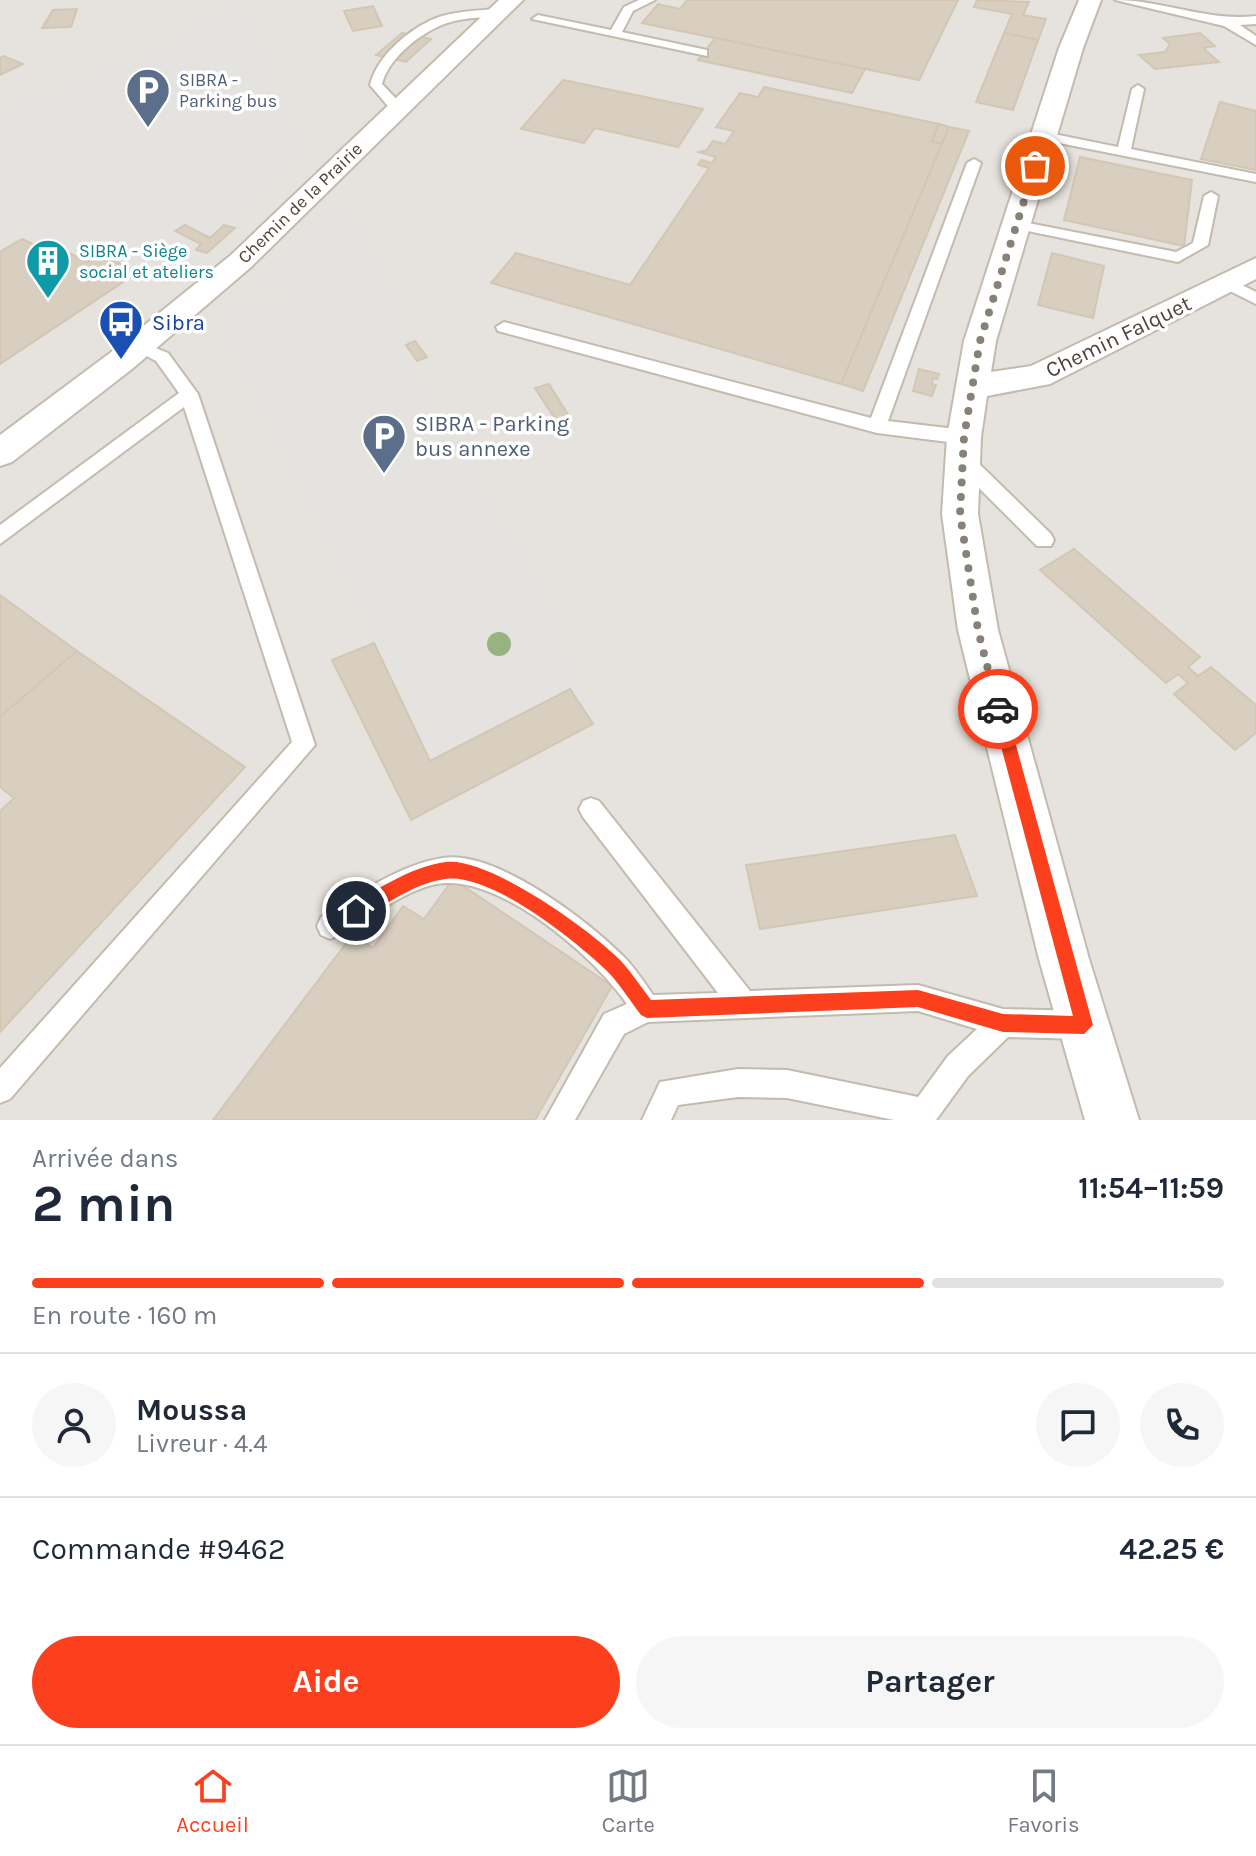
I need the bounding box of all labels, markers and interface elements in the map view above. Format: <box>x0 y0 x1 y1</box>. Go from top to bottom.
parking icon: SIBRA - Parking bus <box>124 66 172 129</box>
place label: SIBRA - Parking bus <box>179 69 277 112</box>
pin <box>1001 132 1069 200</box>
street label: Chemin de la Prairie <box>233 138 367 268</box>
icon: bag <box>1013 144 1057 188</box>
building icon: SIBRA - Siège social et ateliers <box>24 237 72 300</box>
place label: SIBRA - Siège social et ateliers <box>79 240 214 283</box>
street label: Chemin Falquet <box>1041 290 1195 383</box>
bus stop icon: Sibra <box>97 298 145 361</box>
place label: Sibra <box>152 310 205 336</box>
place label: SIBRA - Parking bus annexe <box>415 411 570 462</box>
parking icon: SIBRA - Parking bus annexe <box>360 412 408 475</box>
courier <box>958 669 1038 749</box>
icon: car <box>976 687 1020 731</box>
pin <box>322 877 390 945</box>
icon: home <box>334 889 378 933</box>
text: Arrivée dans <box>32 1143 179 1174</box>
text: 11:54–11:59 <box>1078 1170 1224 1206</box>
text: 2 min <box>32 1173 175 1234</box>
text: En route · 160 m <box>32 1300 217 1331</box>
button: person <box>32 1383 116 1467</box>
button: chat <box>1036 1383 1120 1467</box>
button: phone <box>1140 1383 1224 1467</box>
text: Moussa <box>136 1392 247 1428</box>
text: Livreur · 4.4 <box>136 1428 268 1459</box>
text: Commande #9462 <box>32 1531 285 1567</box>
text: 42.25 € <box>1119 1531 1224 1567</box>
button: Aide <box>32 1636 620 1728</box>
button: Partager <box>636 1636 1224 1728</box>
tab: Accueil <box>176 1764 249 1838</box>
tab: Carte <box>602 1764 655 1838</box>
tab: Favoris <box>1007 1764 1080 1838</box>

